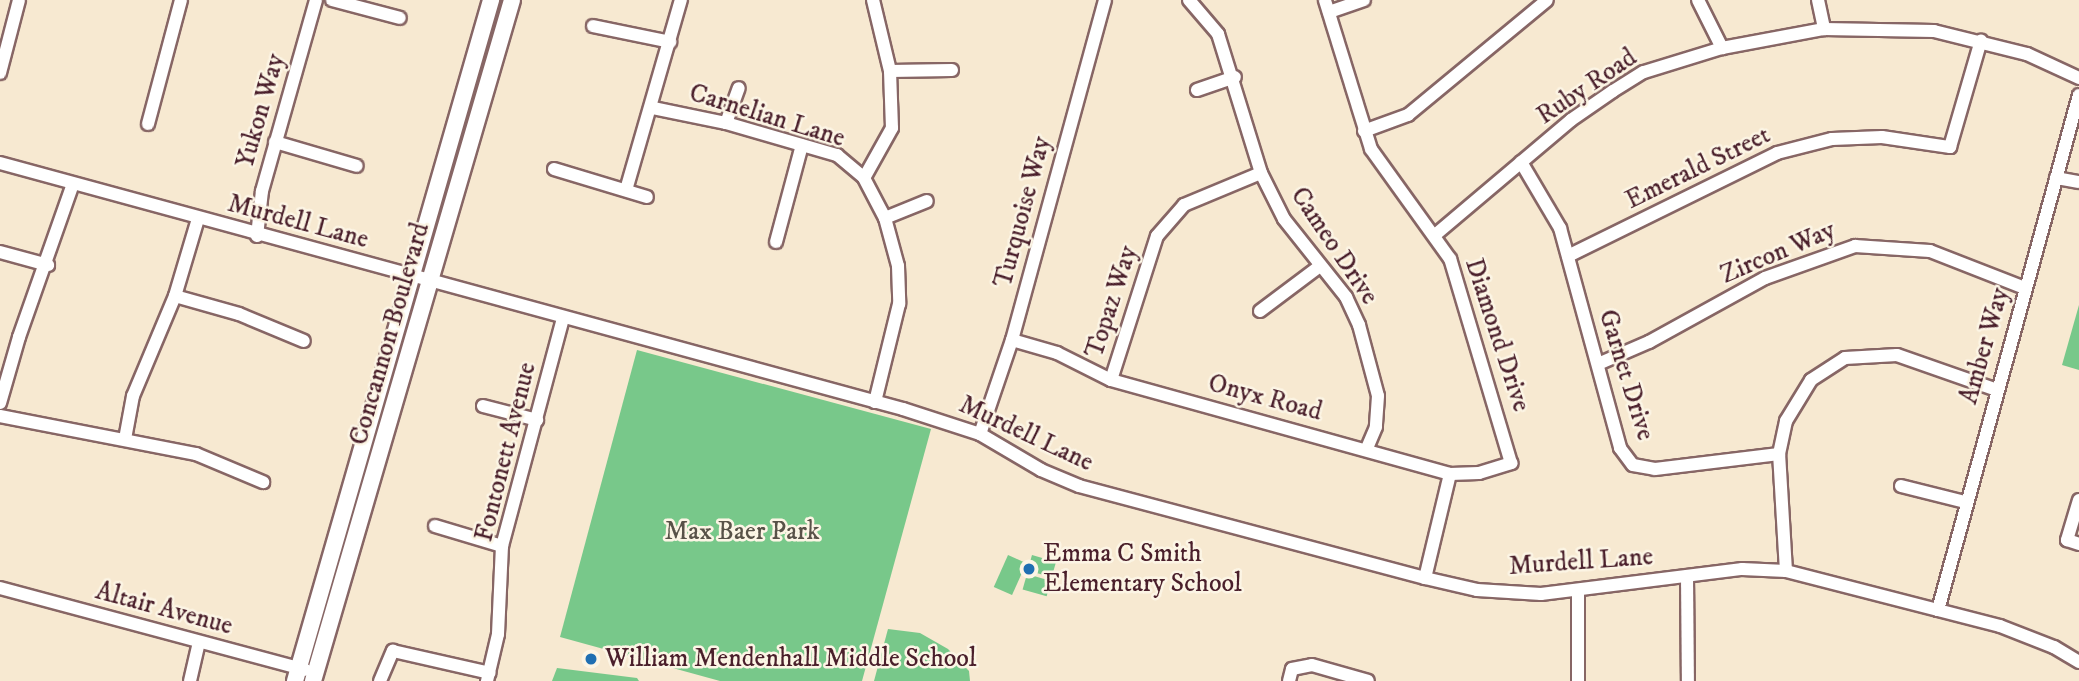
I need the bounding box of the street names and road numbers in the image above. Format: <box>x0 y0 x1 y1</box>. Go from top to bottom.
street label: Ruby Road <box>1531 42 1643 132</box>
street label: Yukon Way <box>230 50 292 172</box>
street label: Carnelian Lane <box>685 78 849 154</box>
street label: Emerald Street <box>1621 120 1775 216</box>
street label: Turquoise Way <box>988 133 1058 291</box>
street label: Cameo Drive <box>1283 181 1385 311</box>
street label: Murdell Lane <box>224 188 372 256</box>
street label: Zircon Way <box>1716 215 1840 291</box>
street label: Concannon Boulevard <box>343 219 437 449</box>
street label: Topaz Way <box>1079 242 1145 362</box>
street label: Diamond Drive <box>1458 254 1536 416</box>
street label: Amber Way <box>1954 284 2016 408</box>
street label: Garnet Drive <box>1591 306 1661 444</box>
street label: Fontonett Avenue <box>469 359 543 545</box>
street label: Onyx Road <box>1205 368 1325 428</box>
street label: Murdell Lane <box>954 389 1098 479</box>
street label: Murdell Lane <box>1508 541 1654 583</box>
street label: Altair Avenue <box>92 576 236 642</box>

